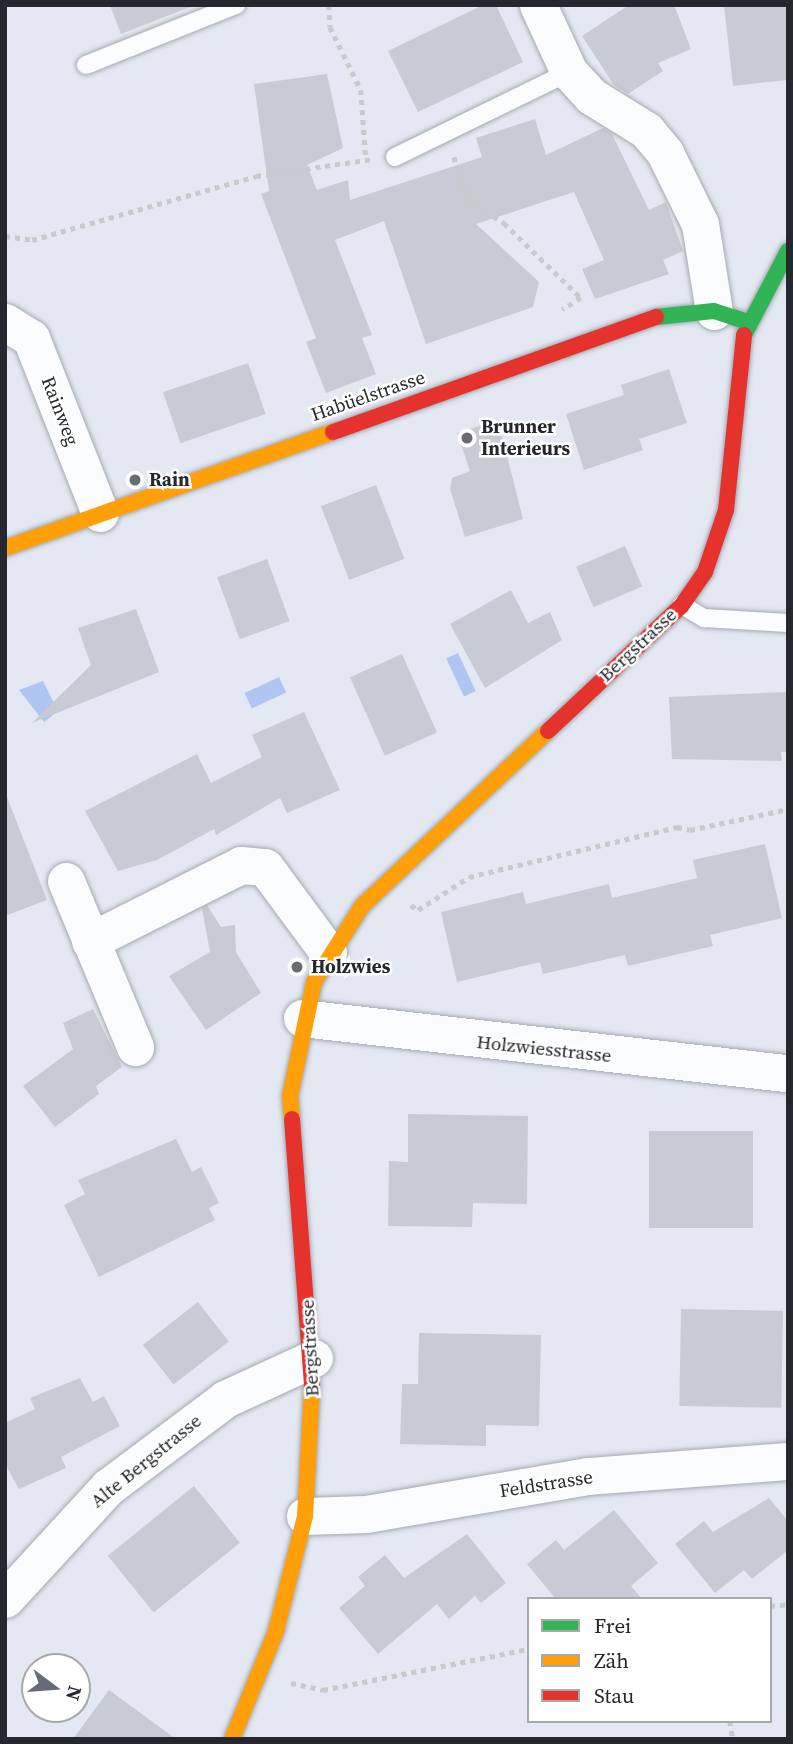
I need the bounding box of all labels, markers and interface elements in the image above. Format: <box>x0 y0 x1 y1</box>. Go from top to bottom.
street label: Habüelstrasse <box>308 366 428 426</box>
street label: Rainweg <box>36 373 84 449</box>
place label: Brunner Interieurs <box>481 416 570 460</box>
marker: Brunner Interieurs <box>459 430 475 446</box>
place label: Rain <box>149 469 190 491</box>
marker: Rain <box>127 472 143 488</box>
street label: Bergstrasse <box>595 603 681 687</box>
place label: Holzwies <box>311 956 390 978</box>
marker: Holzwies <box>289 959 305 975</box>
street label: Holzwiesstrasse <box>475 1031 613 1067</box>
street label: Bergstrasse <box>296 1299 324 1397</box>
street label: Alte Bergstrasse <box>86 1409 206 1513</box>
street label: Feldstrasse <box>498 1465 594 1503</box>
legend <box>527 1597 772 1723</box>
text: Frei <box>594 1611 631 1640</box>
text: Zäh <box>594 1646 629 1675</box>
north arrow <box>21 1653 91 1723</box>
text: Stau <box>594 1681 634 1710</box>
text: N <box>60 1683 89 1703</box>

